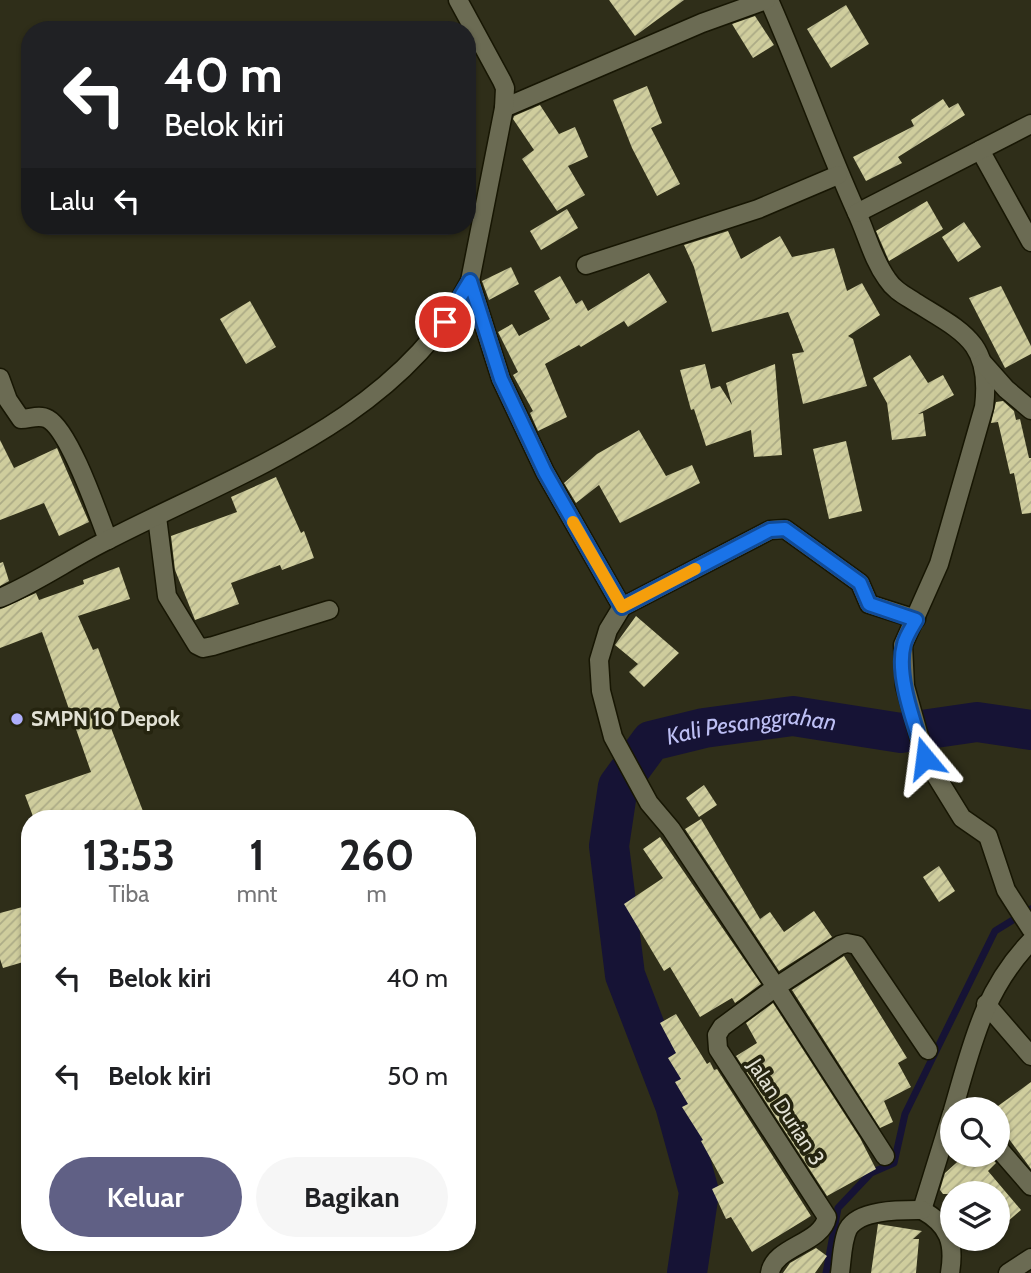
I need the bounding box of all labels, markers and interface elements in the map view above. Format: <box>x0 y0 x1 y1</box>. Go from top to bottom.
text: 40 m <box>164 45 283 104</box>
icon: left <box>49 49 140 140</box>
text: Belok kiri <box>164 105 284 144</box>
icon: left <box>108 182 146 220</box>
text: Lalu <box>49 185 94 217</box>
pin <box>415 292 475 352</box>
icon: arrive <box>426 303 464 341</box>
water label: Kali Pesanggrahan <box>663 701 838 751</box>
place label: SMPN 10 Depok <box>31 706 181 731</box>
marker: SMPN 10 Depok <box>9 711 25 727</box>
position arrow <box>888 721 962 795</box>
text: 13:53 <box>83 829 175 881</box>
text: 1 <box>249 829 265 881</box>
text: 260 <box>339 829 414 881</box>
text: Tiba <box>109 880 149 908</box>
text: mnt <box>237 880 277 908</box>
text: m <box>367 880 387 908</box>
icon: left <box>49 959 87 997</box>
text: Belok kiri <box>108 962 211 994</box>
text: 40 m <box>386 962 448 994</box>
street label: Jalan Durian 3 <box>742 1053 830 1170</box>
icon: left <box>49 1057 87 1095</box>
text: Belok kiri <box>108 1060 211 1092</box>
text: 50 m <box>387 1060 448 1092</box>
map controls <box>940 1097 1010 1251</box>
button: search <box>940 1097 1010 1167</box>
button: Keluar <box>49 1157 242 1237</box>
button: Bagikan <box>256 1157 448 1237</box>
button: layers <box>940 1181 1010 1251</box>

